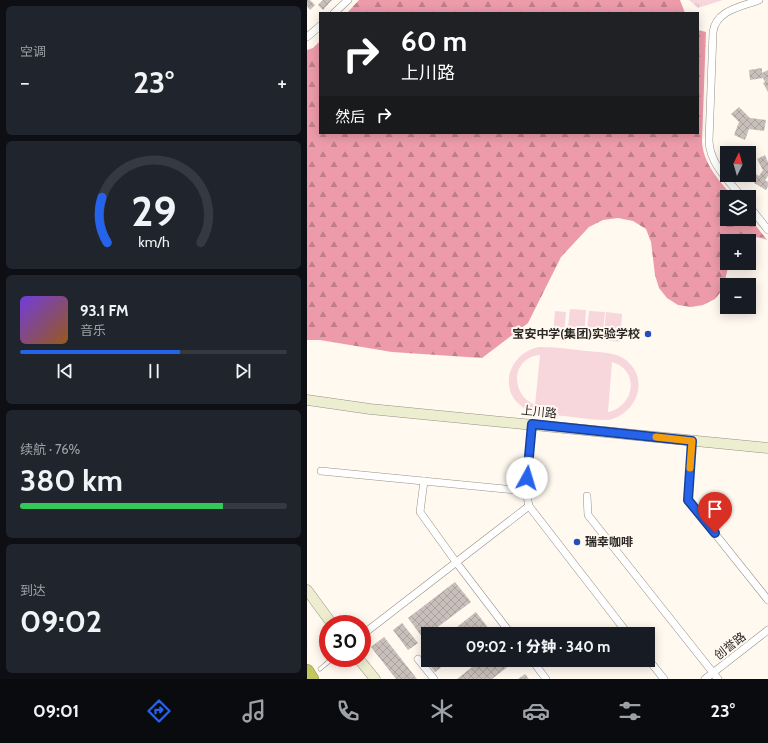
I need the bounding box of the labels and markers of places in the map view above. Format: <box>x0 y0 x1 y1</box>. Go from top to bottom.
place label: 宝安中学(集团)实验学校 <box>512 326 640 341</box>
marker: 宝安中学(集团)实验学校 <box>643 329 653 339</box>
pin <box>698 492 732 533</box>
place label: 瑞幸咖啡 <box>585 534 633 549</box>
marker: 瑞幸咖啡 <box>572 537 582 547</box>

